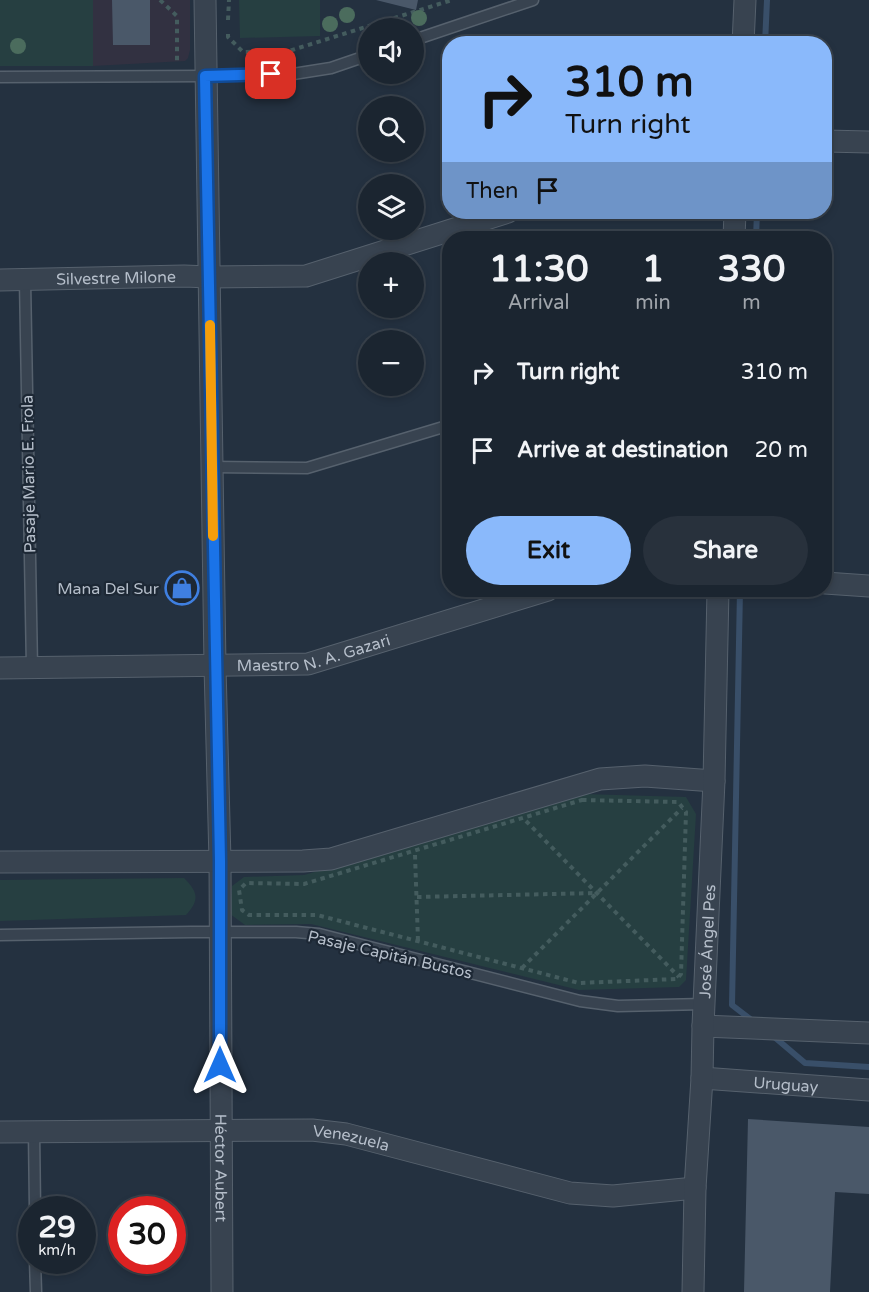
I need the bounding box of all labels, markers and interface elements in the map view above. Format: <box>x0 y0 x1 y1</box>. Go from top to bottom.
map controls <box>358 18 424 396</box>
button: sound <box>358 18 424 84</box>
pin <box>245 48 296 99</box>
icon: arrive <box>254 57 287 90</box>
text: 310 m <box>565 57 694 108</box>
icon: right <box>466 60 544 138</box>
button: search <box>358 96 424 162</box>
text: Turn right <box>565 108 691 141</box>
button: layers <box>358 174 424 240</box>
icon: arrive <box>531 174 564 207</box>
text: Then <box>466 178 519 204</box>
text: 11:30 <box>489 248 589 291</box>
text: 1 <box>642 248 664 291</box>
text: 330 <box>717 248 785 291</box>
button: + <box>358 252 424 318</box>
street label: Silvestre Milone <box>56 267 176 290</box>
text: Arrival <box>508 291 570 315</box>
text: min <box>635 291 671 315</box>
text: m <box>742 291 761 315</box>
button: − <box>358 330 424 396</box>
icon: right <box>466 356 499 389</box>
text: Turn right <box>517 359 619 385</box>
text: 310 m <box>741 359 808 385</box>
street label: Pasaje Mario E. Frola <box>18 395 40 553</box>
icon: arrive <box>466 434 499 467</box>
text: Arrive at destination <box>517 437 728 463</box>
text: 20 m <box>754 437 808 463</box>
button: Exit <box>466 516 631 585</box>
button: Share <box>643 516 808 585</box>
shop icon: Mana Del Sur <box>164 570 200 606</box>
place label: Mana Del Sur <box>57 579 160 599</box>
street label: Maestro N. A. Gazari <box>236 630 393 676</box>
street label: José Ángel Pes <box>695 884 720 999</box>
street label: Pasaje Capitán Bustos <box>306 926 474 984</box>
position arrow <box>188 1033 252 1097</box>
street label: Uruguay <box>753 1073 819 1097</box>
street label: Héctor Aubert <box>210 1114 231 1222</box>
street label: Venezuela <box>312 1121 392 1156</box>
speed limit sign: 30 <box>108 1196 186 1274</box>
text: 29 <box>38 1209 76 1246</box>
text: km/h <box>38 1241 76 1259</box>

